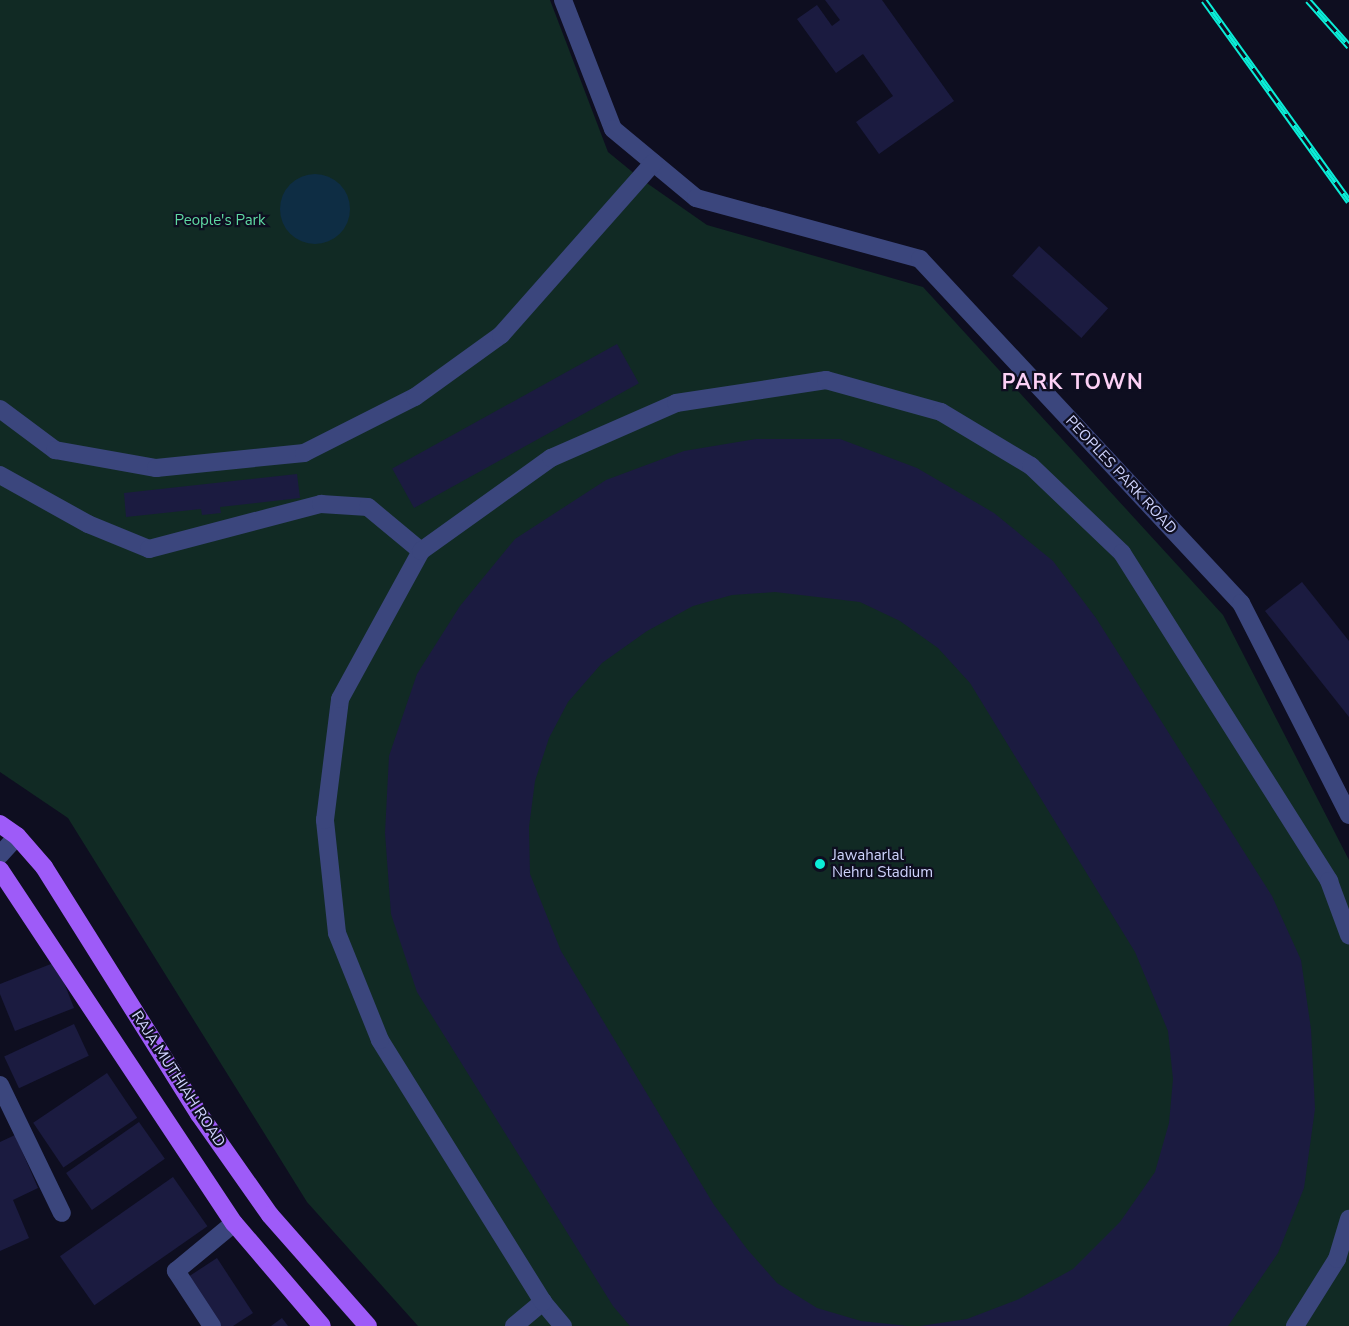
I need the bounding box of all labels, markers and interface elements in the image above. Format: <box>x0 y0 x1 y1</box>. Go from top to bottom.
park label: People's Park <box>175 212 265 230</box>
district label: PARK TOWN <box>1002 369 1144 395</box>
street label: PEOPLES PARK ROAD <box>1062 412 1180 538</box>
place label: Jawaharlal Nehru Stadium <box>832 846 933 881</box>
marker: Jawaharlal Nehru Stadium <box>813 857 827 871</box>
street label: RAJA MUTHIAH ROAD <box>127 1008 229 1150</box>

